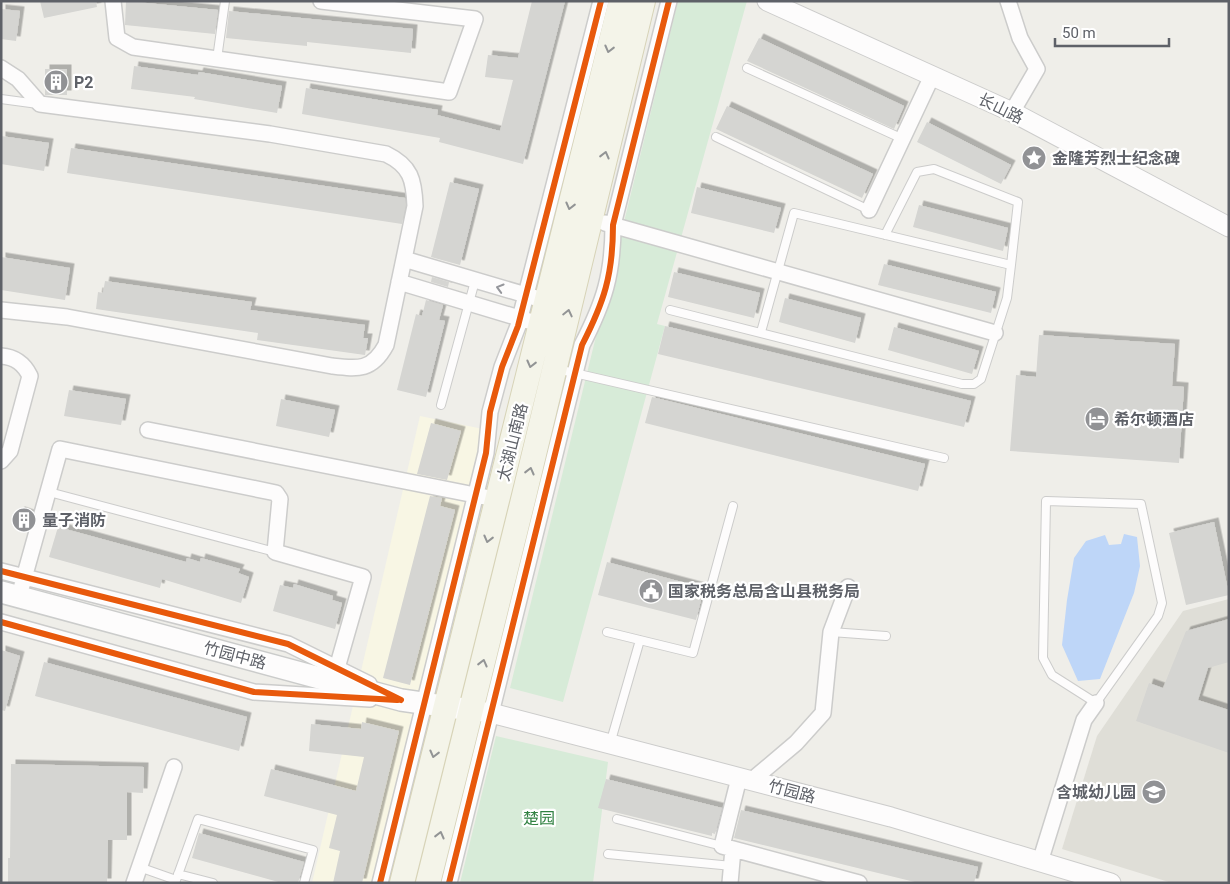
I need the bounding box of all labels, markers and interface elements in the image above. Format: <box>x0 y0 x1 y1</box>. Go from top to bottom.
scale bar <box>1055 15 1169 47</box>
text: 50 m <box>1062 24 1096 42</box>
one-way arrow <box>605 44 615 52</box>
building icon: P2 <box>43 69 69 95</box>
place label: P2 <box>74 73 94 92</box>
street label: 长山路 <box>975 89 1027 128</box>
place icon: 金隆芳烈士纪念碑 <box>1021 145 1047 171</box>
place label: 金隆芳烈士纪念碑 <box>1052 149 1180 168</box>
one-way arrow <box>599 151 610 160</box>
one-way arrow <box>565 202 576 211</box>
one-way arrow <box>495 283 504 294</box>
one-way arrow <box>562 309 573 318</box>
one-way arrow <box>526 360 537 368</box>
street label: 太湖山南路 <box>494 401 531 483</box>
hotel icon: 希尔顿酒店 <box>1084 406 1110 432</box>
place label: 希尔顿酒店 <box>1114 410 1194 429</box>
one-way arrow <box>524 467 535 476</box>
building icon: 量子消防 <box>11 507 37 533</box>
place label: 量子消防 <box>42 511 106 530</box>
one-way arrow <box>483 534 494 543</box>
public building icon: 国家税务总局含山县税务局 <box>638 578 664 604</box>
place label: 国家税务总局含山县税务局 <box>668 582 860 601</box>
street label: 竹园中路 <box>201 638 268 673</box>
one-way arrow <box>477 659 488 668</box>
one-way arrow <box>429 750 440 759</box>
street label: 竹园路 <box>766 776 818 807</box>
school or university icon: 含城幼儿园 <box>1141 779 1167 805</box>
place label: 含城幼儿园 <box>1056 783 1136 802</box>
park label: 楚园 <box>523 809 555 828</box>
one-way arrow <box>434 831 445 840</box>

